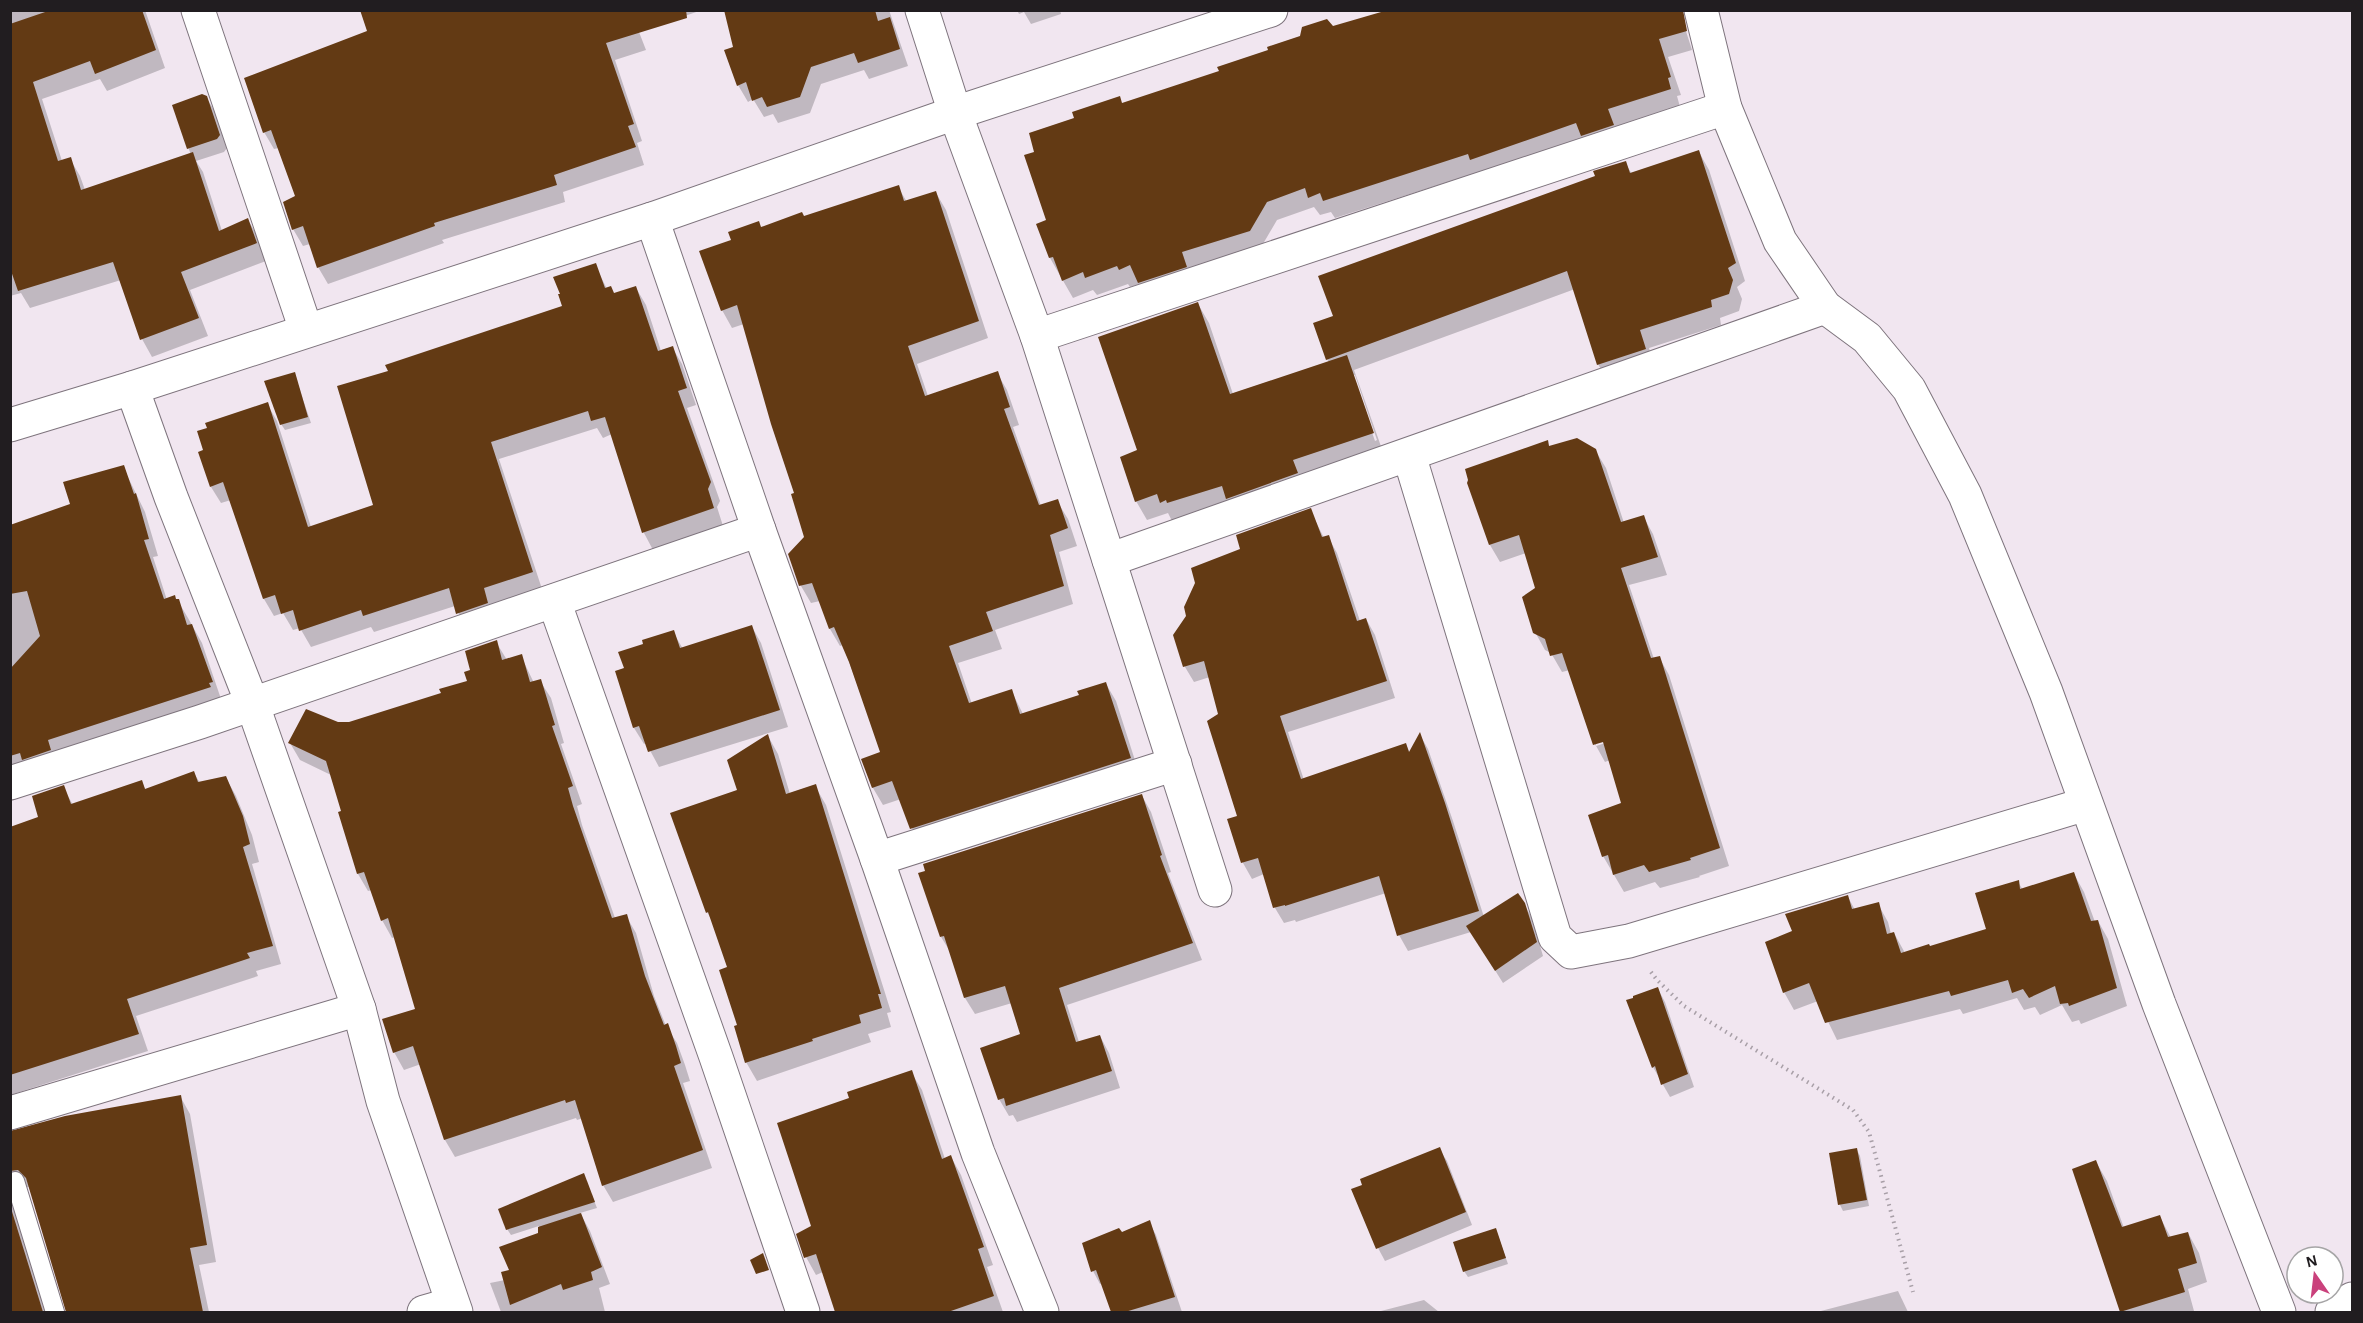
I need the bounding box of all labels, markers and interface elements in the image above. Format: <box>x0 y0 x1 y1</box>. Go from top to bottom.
north arrow <box>2285 1245 2345 1305</box>
text: N <box>2304 1252 2319 1271</box>

